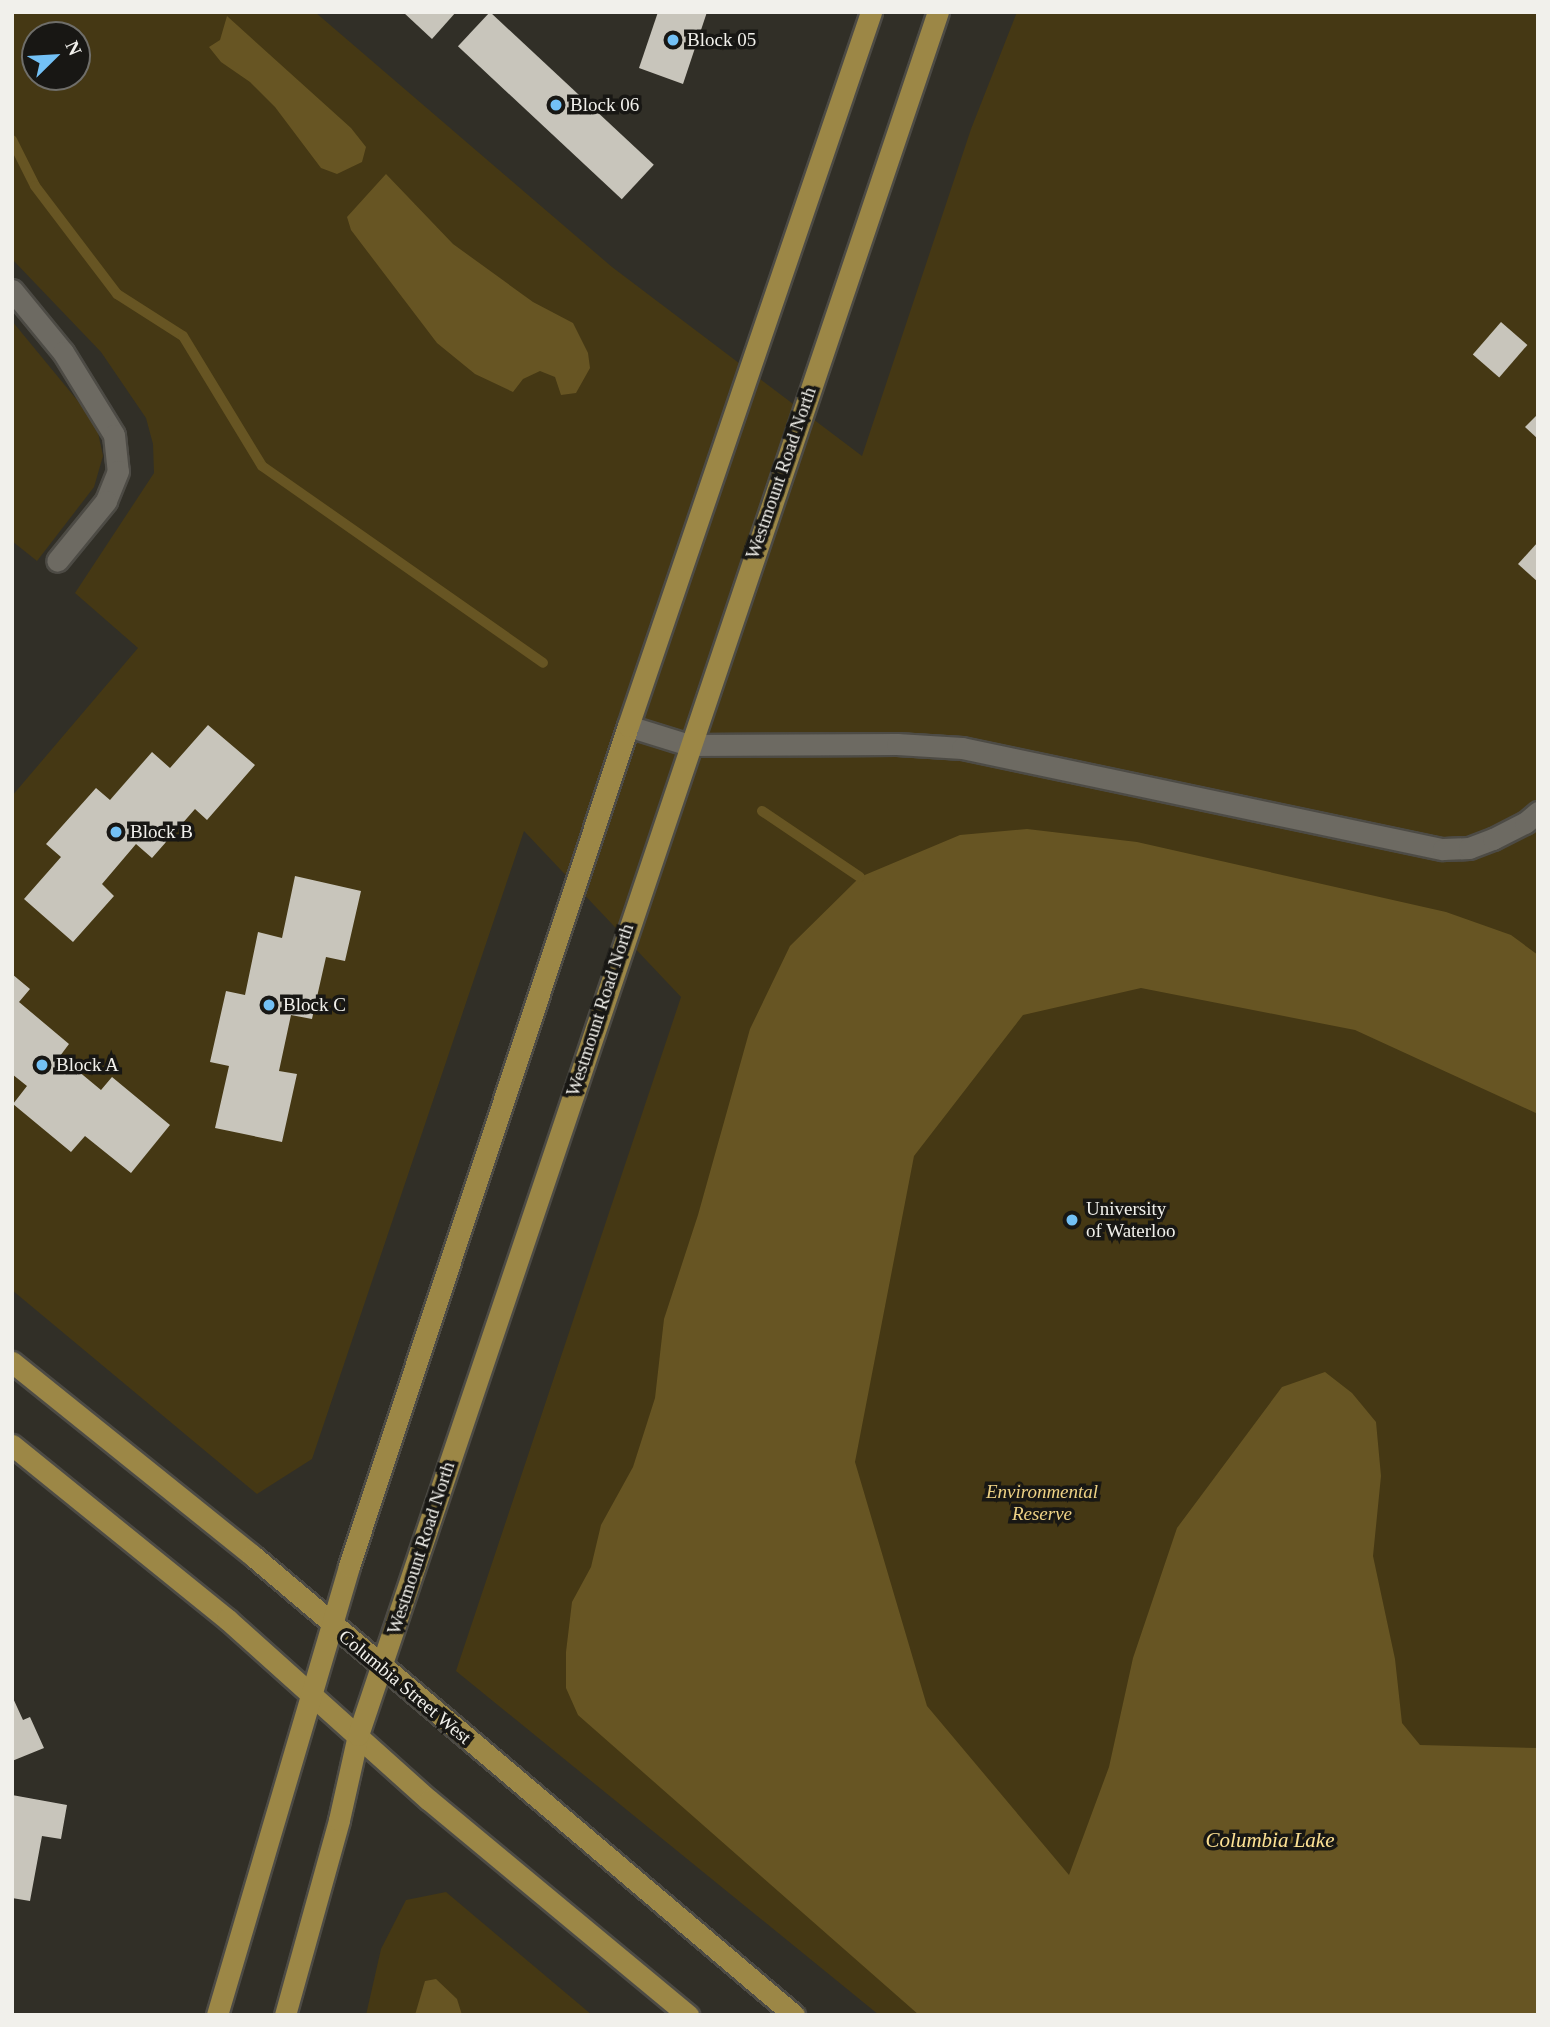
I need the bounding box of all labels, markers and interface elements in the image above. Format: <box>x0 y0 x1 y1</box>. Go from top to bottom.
north arrow <box>21 21 91 91</box>
place label: Block 05 <box>687 29 756 51</box>
marker: Block 05 <box>665 32 681 48</box>
text: N <box>61 38 86 59</box>
place label: Block 06 <box>570 94 639 116</box>
marker: Block 06 <box>548 97 564 113</box>
street label: Westmount Road North <box>741 384 821 562</box>
place label: Block B <box>130 821 193 843</box>
marker: Block B <box>108 824 124 840</box>
street label: Westmount Road North <box>561 921 639 1099</box>
place label: Block C <box>283 994 346 1016</box>
marker: Block C <box>261 997 277 1013</box>
place label: Block A <box>56 1054 120 1076</box>
marker: Block A <box>34 1057 50 1073</box>
place label: University of Waterloo <box>1086 1198 1176 1242</box>
marker: University of Waterloo <box>1064 1212 1080 1228</box>
street label: Westmount Road North <box>382 1459 460 1637</box>
park label: Environmental Reserve <box>986 1481 1098 1525</box>
street label: Columbia Street West <box>334 1625 476 1749</box>
water label: Columbia Lake <box>1206 1827 1334 1853</box>

